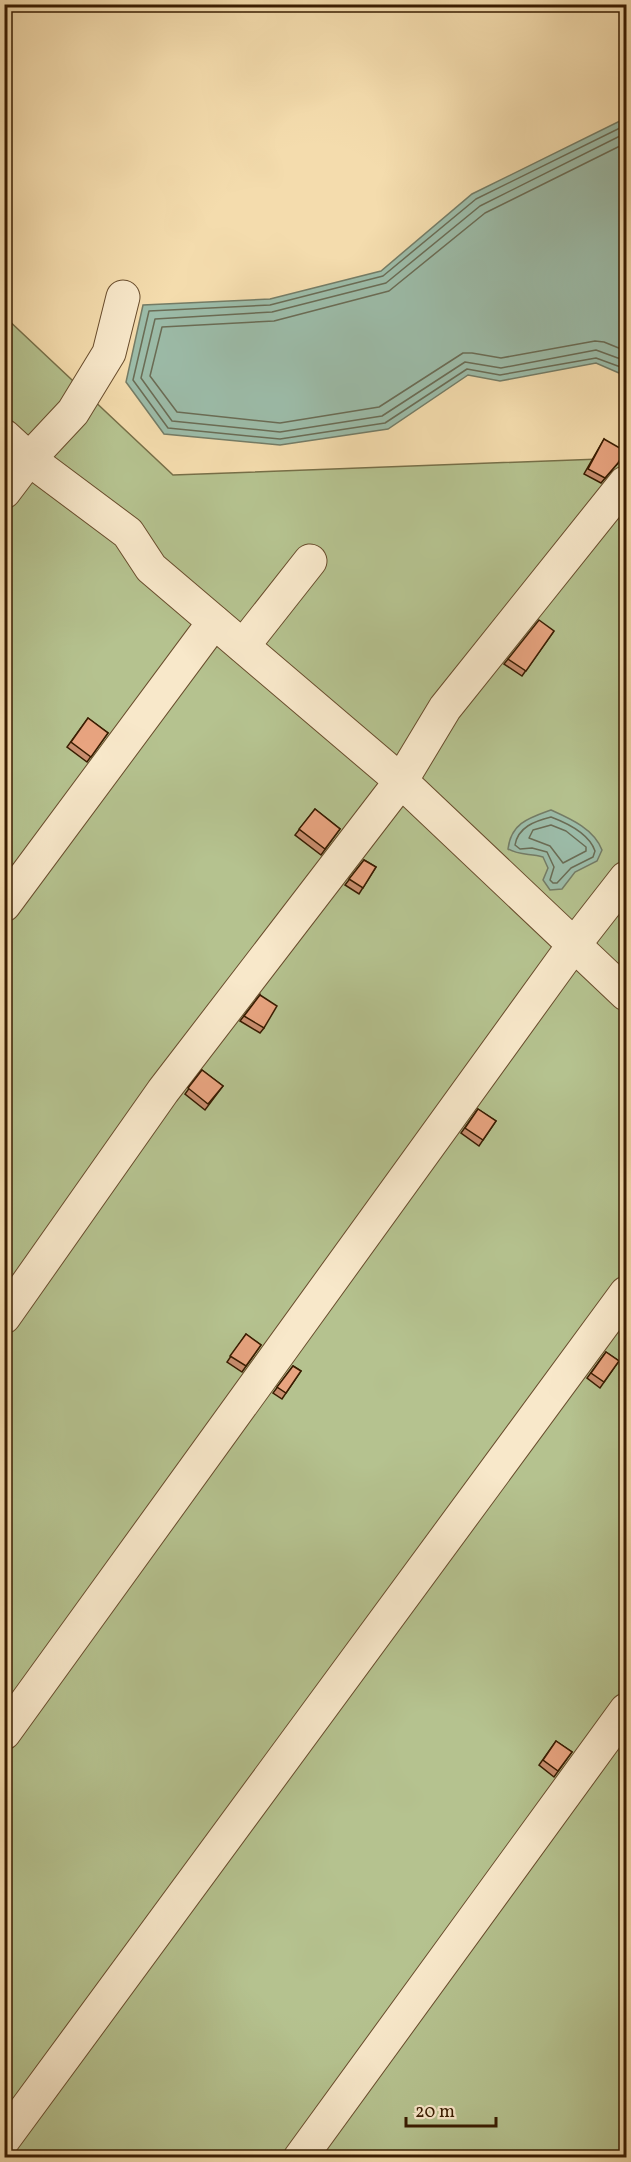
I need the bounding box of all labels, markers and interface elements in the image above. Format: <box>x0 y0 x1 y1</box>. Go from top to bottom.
scale bar <box>406 2090 496 2128</box>
text: 20 m <box>415 2100 455 2125</box>

